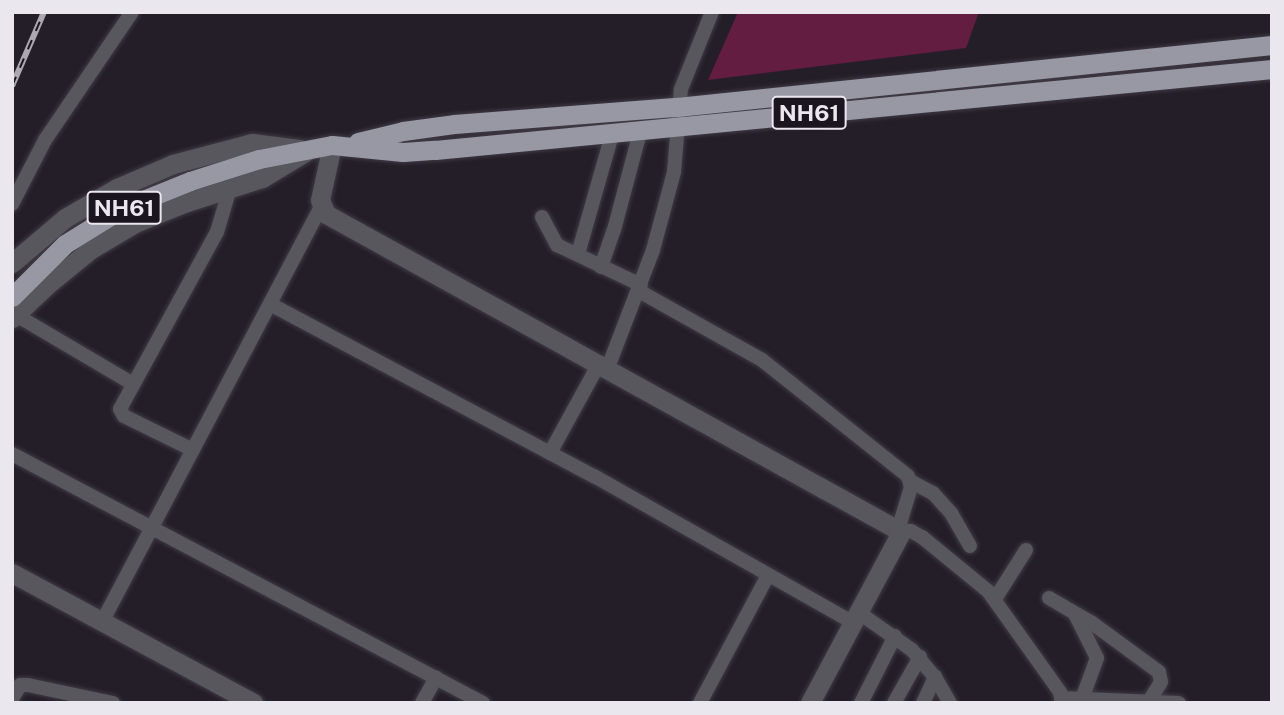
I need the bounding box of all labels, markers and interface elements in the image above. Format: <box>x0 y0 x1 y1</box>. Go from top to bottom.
road number: NH61 <box>770 94 848 132</box>
road number: NH61 <box>86 188 162 228</box>

